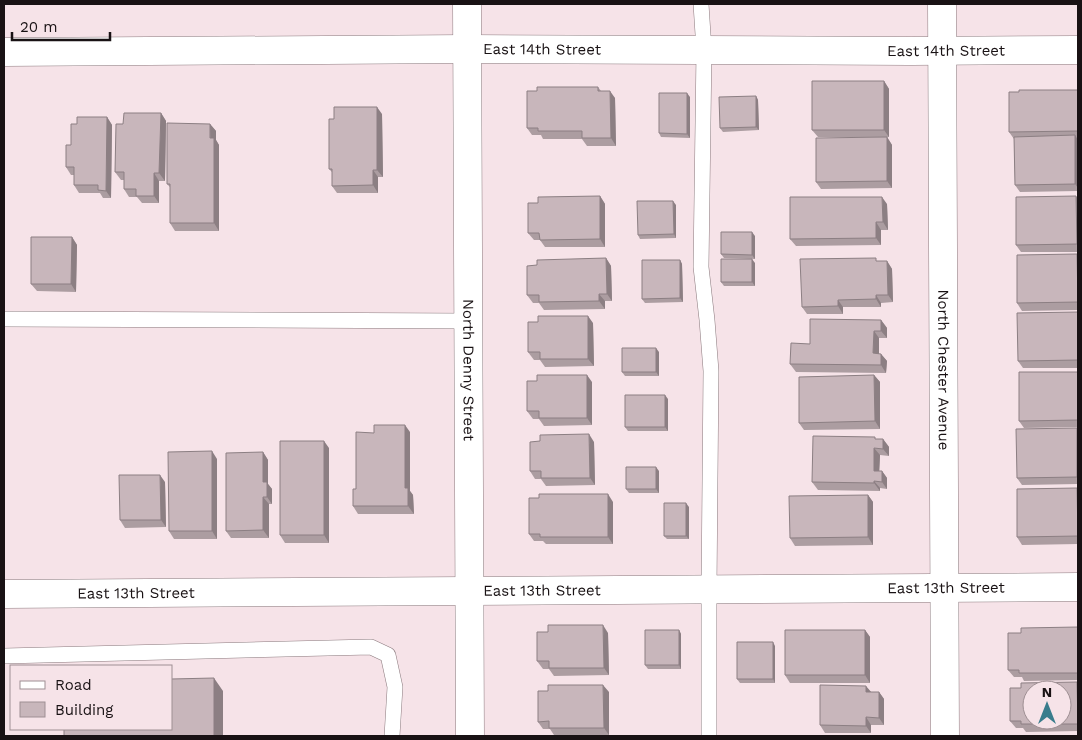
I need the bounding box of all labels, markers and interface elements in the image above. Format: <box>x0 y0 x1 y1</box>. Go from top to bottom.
scale bar <box>12 10 110 42</box>
text: 20 m <box>20 18 58 36</box>
street label: East 14th Street <box>483 40 602 59</box>
street label: East 14th Street <box>887 41 1006 60</box>
street label: North Chester Avenue <box>934 290 953 450</box>
street label: North Denny Street <box>459 299 478 442</box>
street label: East 13th Street <box>887 578 1006 597</box>
street label: East 13th Street <box>483 581 602 600</box>
street label: East 13th Street <box>77 584 196 603</box>
legend <box>10 665 172 730</box>
text: Road <box>55 676 92 694</box>
north arrow <box>1022 680 1072 730</box>
text: N <box>1042 684 1052 700</box>
text: Building <box>55 701 113 719</box>

